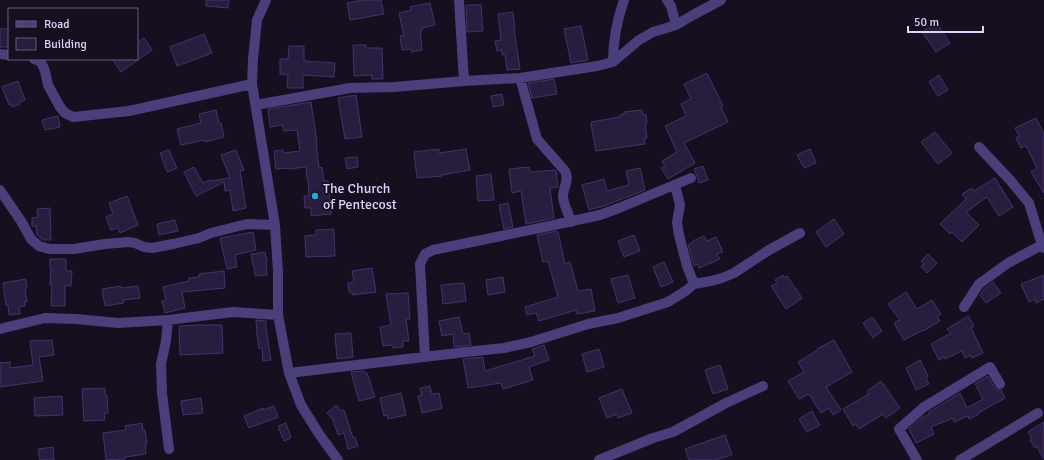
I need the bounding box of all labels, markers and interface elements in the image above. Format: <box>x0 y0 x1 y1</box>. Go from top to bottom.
legend <box>8 8 138 60</box>
scale bar <box>908 8 983 34</box>
text: 50 m <box>914 15 939 30</box>
text: Road <box>44 17 70 32</box>
text: Building <box>44 37 87 52</box>
place label: The Church of Pentecost <box>323 180 397 213</box>
marker: The Church of Pentecost <box>310 191 320 201</box>

